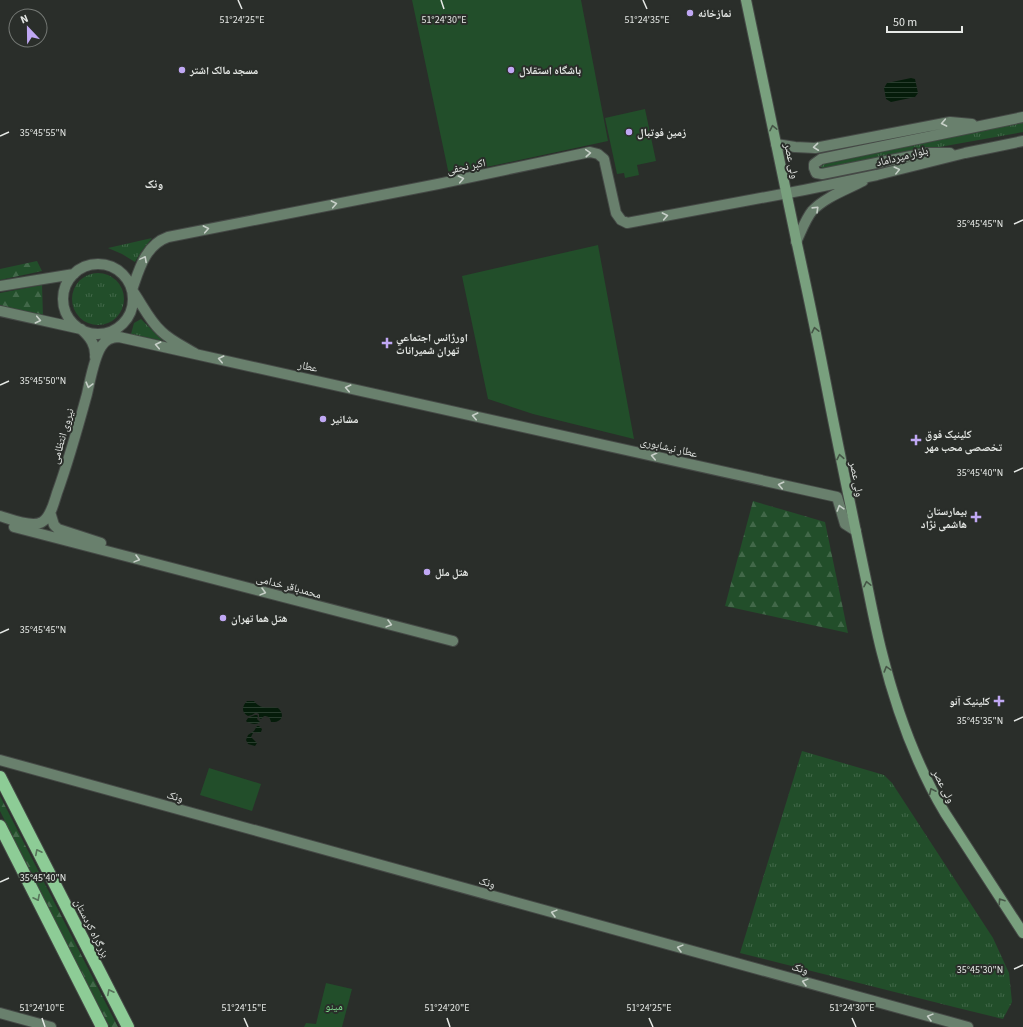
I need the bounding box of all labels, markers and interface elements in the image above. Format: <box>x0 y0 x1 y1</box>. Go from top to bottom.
place label: نمازخانه <box>698 6 731 21</box>
north arrow <box>8 8 48 48</box>
marker: نمازخانه <box>685 8 695 18</box>
scale bar <box>887 8 962 34</box>
text: N <box>18 11 31 28</box>
text: 51°24'25"E <box>219 13 265 27</box>
text: 51°24'30"E <box>421 13 467 27</box>
text: 51°24'35"E <box>624 13 670 27</box>
text: 50 m <box>893 14 917 31</box>
place label: مسجد مالک اشتر <box>189 63 258 78</box>
place label: باشگاه استقلال <box>519 63 581 78</box>
marker: مسجد مالک اشتر <box>177 65 187 75</box>
marker: باشگاه استقلال <box>506 65 516 75</box>
one-way arrow <box>941 118 947 127</box>
one-way arrow <box>769 124 777 131</box>
place label: زمین فوتبال <box>637 125 686 140</box>
text: 35°45'55"N <box>20 126 66 140</box>
marker: زمین فوتبال <box>624 127 634 137</box>
street label: ولی عصر <box>780 141 803 180</box>
one-way arrow <box>813 142 819 151</box>
street label: بلوار میرداماد <box>875 143 930 170</box>
one-way arrow <box>585 149 591 157</box>
street label: اکبر نجفی <box>445 155 487 178</box>
one-way arrow <box>893 166 900 175</box>
one-way arrow <box>458 175 464 183</box>
district label: ونک <box>145 176 163 193</box>
one-way arrow <box>330 200 337 209</box>
one-way arrow <box>811 206 819 213</box>
one-way arrow <box>662 212 668 220</box>
text: 35°45'45"N <box>957 217 1003 231</box>
one-way arrow <box>203 225 209 234</box>
one-way arrow <box>139 256 147 263</box>
one-way arrow <box>35 315 41 323</box>
one-way arrow <box>812 327 820 333</box>
place label: اورژانس اجتماعي تهران شميرانات <box>396 330 468 358</box>
marker: اورژانس اجتماعي تهران شميرانات <box>381 337 393 349</box>
one-way arrow <box>155 342 161 350</box>
one-way arrow <box>218 356 224 364</box>
street label: عطار <box>296 357 320 376</box>
text: 35°45'50"N <box>20 374 66 388</box>
one-way arrow <box>85 381 94 388</box>
one-way arrow <box>345 384 351 392</box>
street label: نیروی انتظامی <box>47 406 78 466</box>
place label: مشانیر <box>330 412 358 427</box>
one-way arrow <box>472 413 478 421</box>
marker: مشانیر <box>318 414 328 424</box>
place label: کلینیک فوق تخصصی محب مهر <box>924 427 1002 455</box>
street label: عطار نیشابوری <box>639 434 699 461</box>
marker: کلینیک فوق تخصصی محب مهر <box>910 434 922 446</box>
one-way arrow <box>651 453 657 461</box>
one-way arrow <box>837 454 845 460</box>
street label: ولی عصر <box>846 459 867 498</box>
text: 35°45'40"N <box>957 466 1003 480</box>
one-way arrow <box>778 481 784 489</box>
place label: بیمارستان هاشمی نژاد <box>921 504 967 532</box>
one-way arrow <box>836 505 845 512</box>
marker: بیمارستان هاشمی نژاد <box>970 511 982 523</box>
one-way arrow <box>133 554 140 563</box>
place label: هتل ملل <box>435 565 469 580</box>
marker: هتل ملل <box>422 567 432 577</box>
street label: محمدباقر خدامی <box>255 571 323 602</box>
one-way arrow <box>864 581 872 588</box>
one-way arrow <box>260 587 266 595</box>
place label: هتل هما تهران <box>231 611 288 626</box>
marker: هتل هما تهران <box>218 613 228 623</box>
one-way arrow <box>385 619 392 628</box>
text: 35°45'45"N <box>20 623 66 637</box>
one-way arrow <box>883 666 892 673</box>
place label: کلینیک آنو <box>949 694 990 709</box>
marker: کلینیک آنو <box>993 695 1005 707</box>
text: 35°45'35"N <box>957 714 1003 728</box>
street label: ولی عصر <box>928 766 958 806</box>
street label: ونک <box>165 787 185 806</box>
one-way arrow <box>929 787 937 795</box>
one-way arrow <box>35 849 43 856</box>
text: 35°45'40"N <box>20 871 66 885</box>
street label: ونک <box>477 873 497 892</box>
one-way arrow <box>32 894 40 901</box>
street label: بزرگراه کردستان <box>70 896 113 960</box>
one-way arrow <box>999 898 1006 905</box>
one-way arrow <box>551 909 558 918</box>
one-way arrow <box>677 944 683 952</box>
street label: ونک <box>790 959 810 978</box>
text: 35°45'30"N <box>957 963 1003 977</box>
one-way arrow <box>802 978 809 987</box>
one-way arrow <box>107 989 115 997</box>
park label: مینو <box>325 999 343 1014</box>
text: 51°24'10"E <box>19 1001 65 1015</box>
text: 51°24'15"E <box>221 1001 267 1015</box>
text: 51°24'20"E <box>424 1001 470 1015</box>
text: 51°24'25"E <box>626 1001 672 1015</box>
text: 51°24'30"E <box>829 1001 875 1015</box>
one-way arrow <box>927 1013 934 1021</box>

